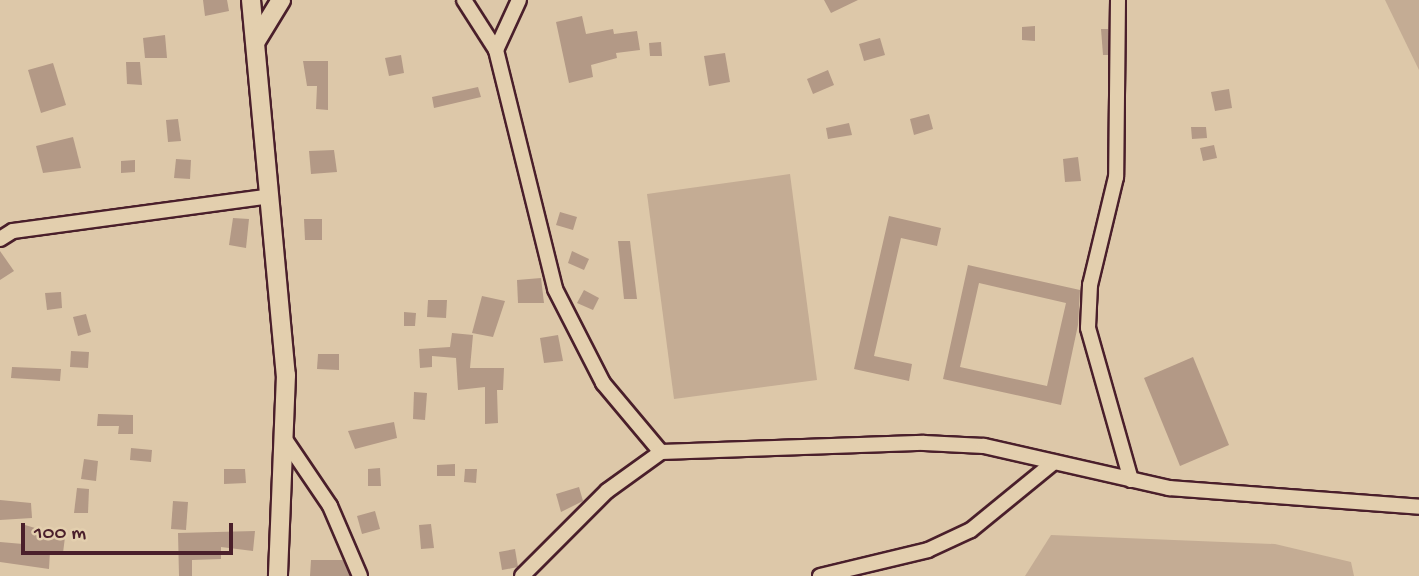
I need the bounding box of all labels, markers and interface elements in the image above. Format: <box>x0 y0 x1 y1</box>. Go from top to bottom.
scale bar <box>24 510 236 554</box>
text: 100 m <box>34 522 86 547</box>

